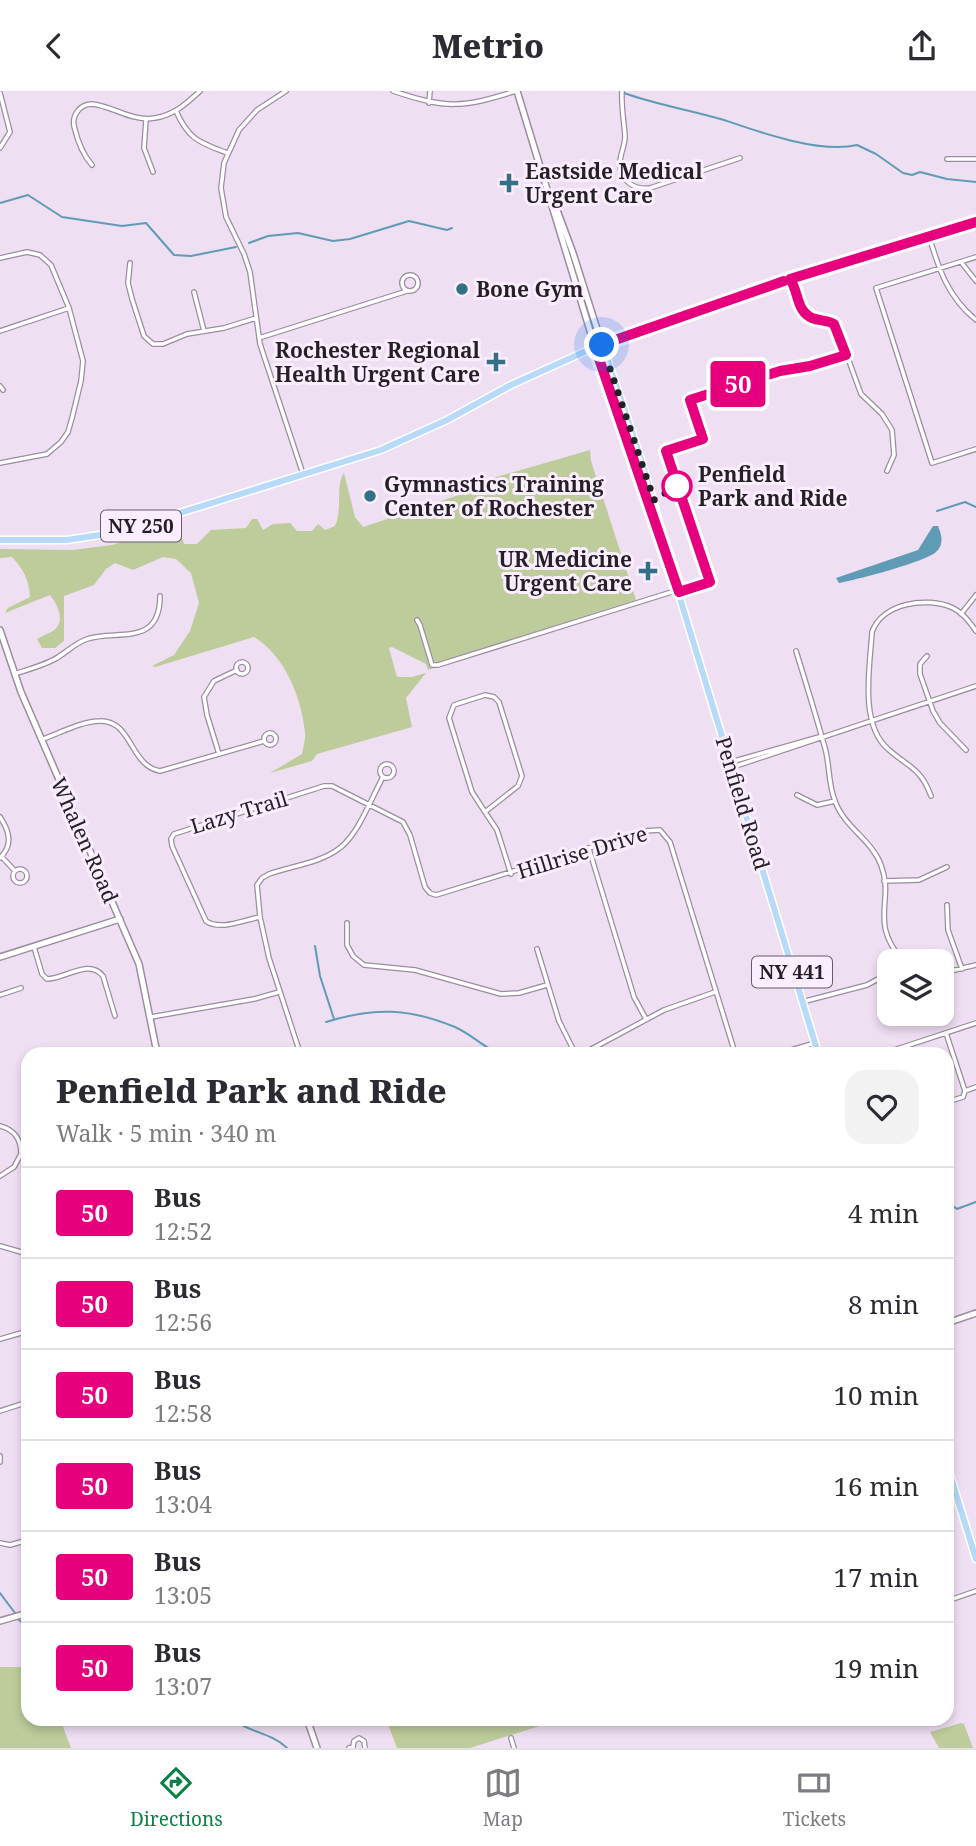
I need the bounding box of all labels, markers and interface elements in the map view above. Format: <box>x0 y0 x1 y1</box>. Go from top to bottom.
text: Metrio <box>432 24 544 67</box>
icon: back <box>35 27 73 65</box>
icon: share <box>903 27 941 65</box>
place label: Eastside Medical Urgent Care <box>525 157 703 209</box>
marker: Eastside Medical Urgent Care <box>499 173 519 193</box>
place label: Bone Gym <box>476 275 584 303</box>
marker: Bone Gym <box>454 281 470 297</box>
your location <box>584 327 619 362</box>
place label: Rochester Regional Health Urgent Care <box>275 336 481 388</box>
marker: Rochester Regional Health Urgent Care <box>486 352 506 372</box>
line badge: 50 <box>706 361 770 407</box>
text: 50 <box>724 367 752 400</box>
place label: Penfield Park and Ride <box>698 460 848 512</box>
place label: Gymnastics Training Center of Rochester <box>384 470 604 522</box>
marker: Penfield Park and Ride <box>662 471 692 501</box>
marker: Gymnastics Training Center of Rochester <box>362 488 378 504</box>
road number: NY 250 <box>101 511 181 541</box>
place label: UR Medicine Urgent Care <box>498 545 632 597</box>
marker: UR Medicine Urgent Care <box>638 561 658 581</box>
street label: Penfield Road <box>709 733 777 873</box>
street label: Whalen Road <box>45 773 125 907</box>
street label: Lazy Trail <box>187 784 292 840</box>
street label: Hillrise Drive <box>514 819 650 885</box>
map controls <box>877 949 954 1026</box>
button: layers <box>877 949 954 1026</box>
road number: NY 441 <box>752 957 832 988</box>
text: Penfield Park and Ride <box>56 1068 447 1113</box>
button: heart <box>845 1070 919 1144</box>
text: Walk · 5 min · 340 m <box>56 1117 276 1149</box>
text: Bus <box>154 1179 201 1215</box>
text: 4 min <box>848 1195 919 1231</box>
text: 50 <box>81 1196 108 1229</box>
text: 12:52 <box>154 1215 212 1247</box>
text: Bus <box>154 1270 201 1306</box>
text: 8 min <box>848 1286 919 1322</box>
text: 50 <box>81 1287 108 1320</box>
text: 12:56 <box>154 1306 212 1338</box>
text: Bus <box>154 1361 201 1397</box>
text: 10 min <box>834 1377 919 1413</box>
text: 50 <box>81 1378 108 1411</box>
text: 12:58 <box>154 1397 212 1429</box>
text: Bus <box>154 1452 201 1488</box>
text: 16 min <box>834 1468 919 1504</box>
text: 50 <box>81 1469 108 1502</box>
text: 13:04 <box>154 1488 212 1520</box>
text: Bus <box>154 1543 201 1579</box>
text: 17 min <box>834 1559 919 1595</box>
text: 50 <box>81 1560 108 1593</box>
text: 13:05 <box>154 1579 212 1611</box>
text: Bus <box>154 1634 201 1670</box>
text: 19 min <box>834 1650 919 1686</box>
text: 50 <box>81 1651 108 1684</box>
text: 13:07 <box>154 1670 212 1702</box>
tab: Directions <box>130 1764 223 1832</box>
tab: Map <box>483 1764 523 1832</box>
tab: Tickets <box>783 1764 846 1832</box>

